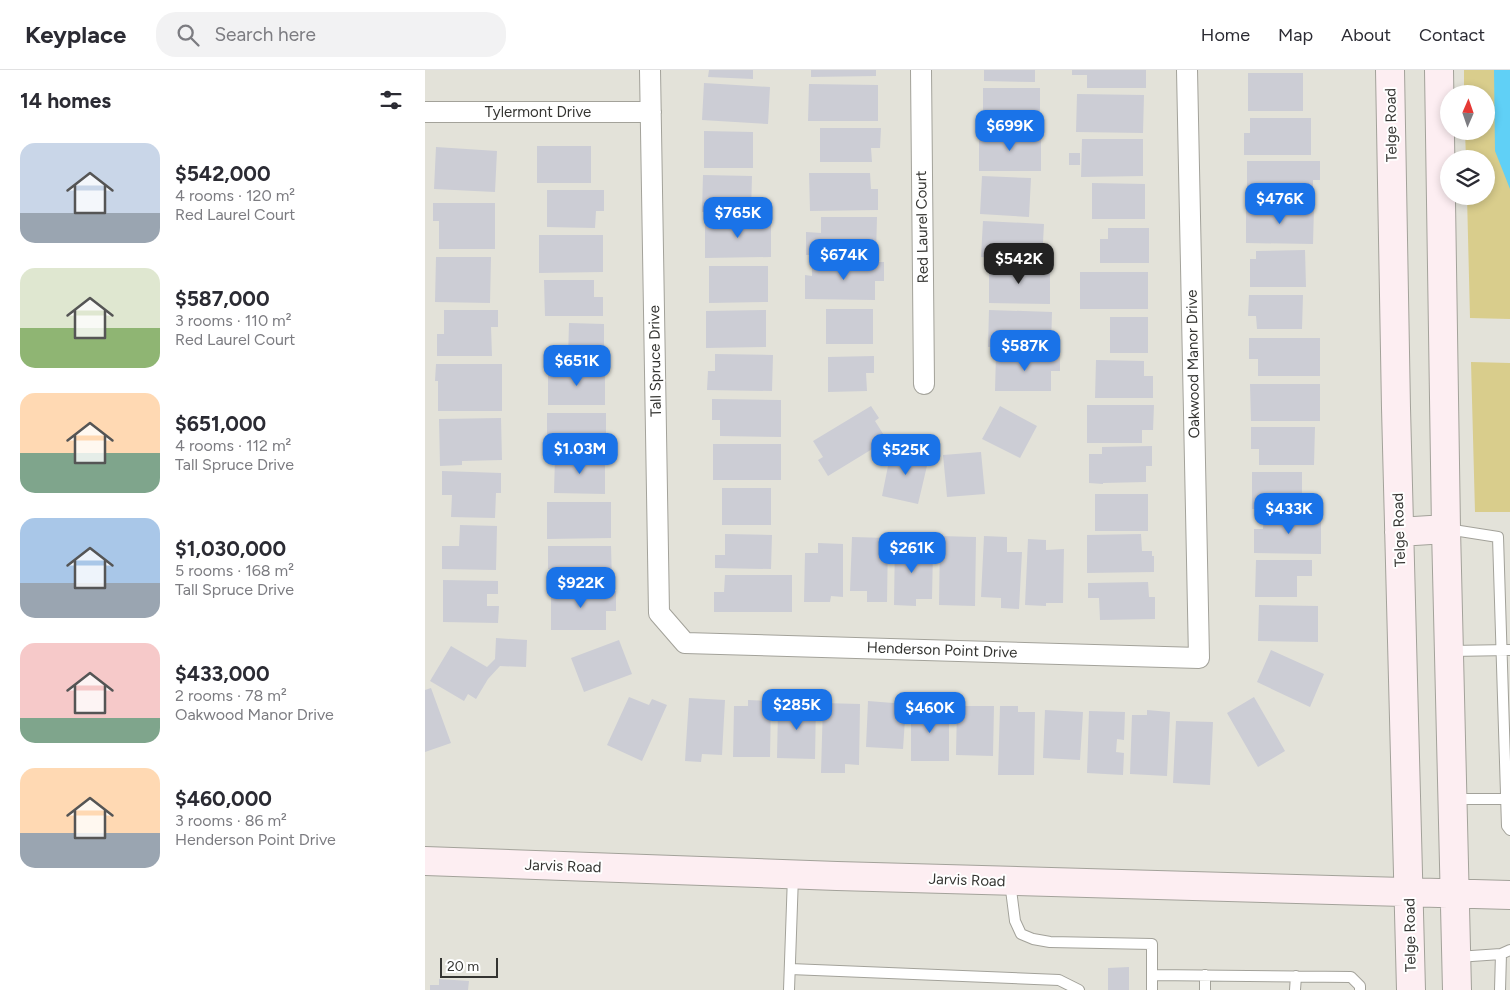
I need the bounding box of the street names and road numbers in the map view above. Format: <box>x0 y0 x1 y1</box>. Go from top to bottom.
street label: Telge Road <box>1381 88 1401 162</box>
street label: Tylermont Drive <box>485 103 591 121</box>
street label: Red Laurel Court <box>912 170 932 284</box>
street label: Oakwood Manor Drive <box>1183 289 1203 439</box>
street label: Tall Spruce Drive <box>645 305 665 417</box>
street label: Telge Road <box>1389 493 1409 567</box>
street label: Henderson Point Drive <box>866 638 1018 662</box>
street label: Jarvis Road <box>524 856 602 876</box>
street label: Jarvis Road <box>928 870 1006 890</box>
street label: Telge Road <box>1400 898 1420 972</box>

